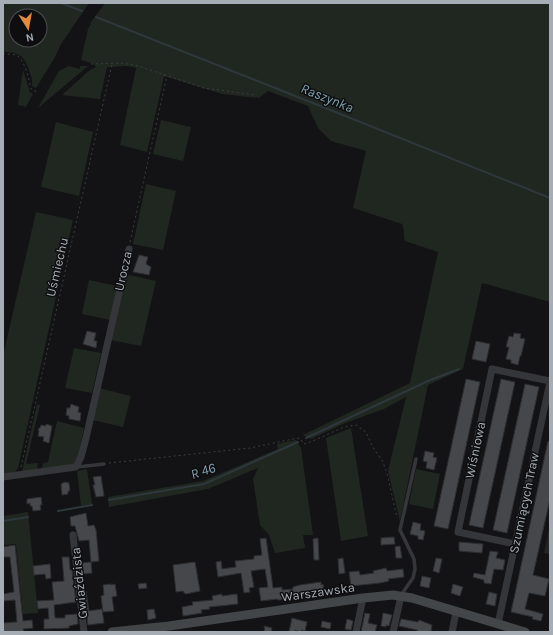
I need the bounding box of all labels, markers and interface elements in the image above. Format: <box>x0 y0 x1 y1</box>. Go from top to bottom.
north arrow <box>8 8 48 48</box>
text: N <box>25 30 35 44</box>
water label: Raszynka <box>298 80 356 116</box>
street label: Uśmiechu <box>43 236 71 298</box>
street label: Urocza <box>111 250 135 292</box>
street label: Wiśniowa <box>462 420 488 480</box>
street label: Szumiących Traw <box>506 451 542 555</box>
water label: R 46 <box>188 459 218 483</box>
street label: Gwiaździsta <box>68 547 90 619</box>
street label: Warszawska <box>280 579 356 605</box>

